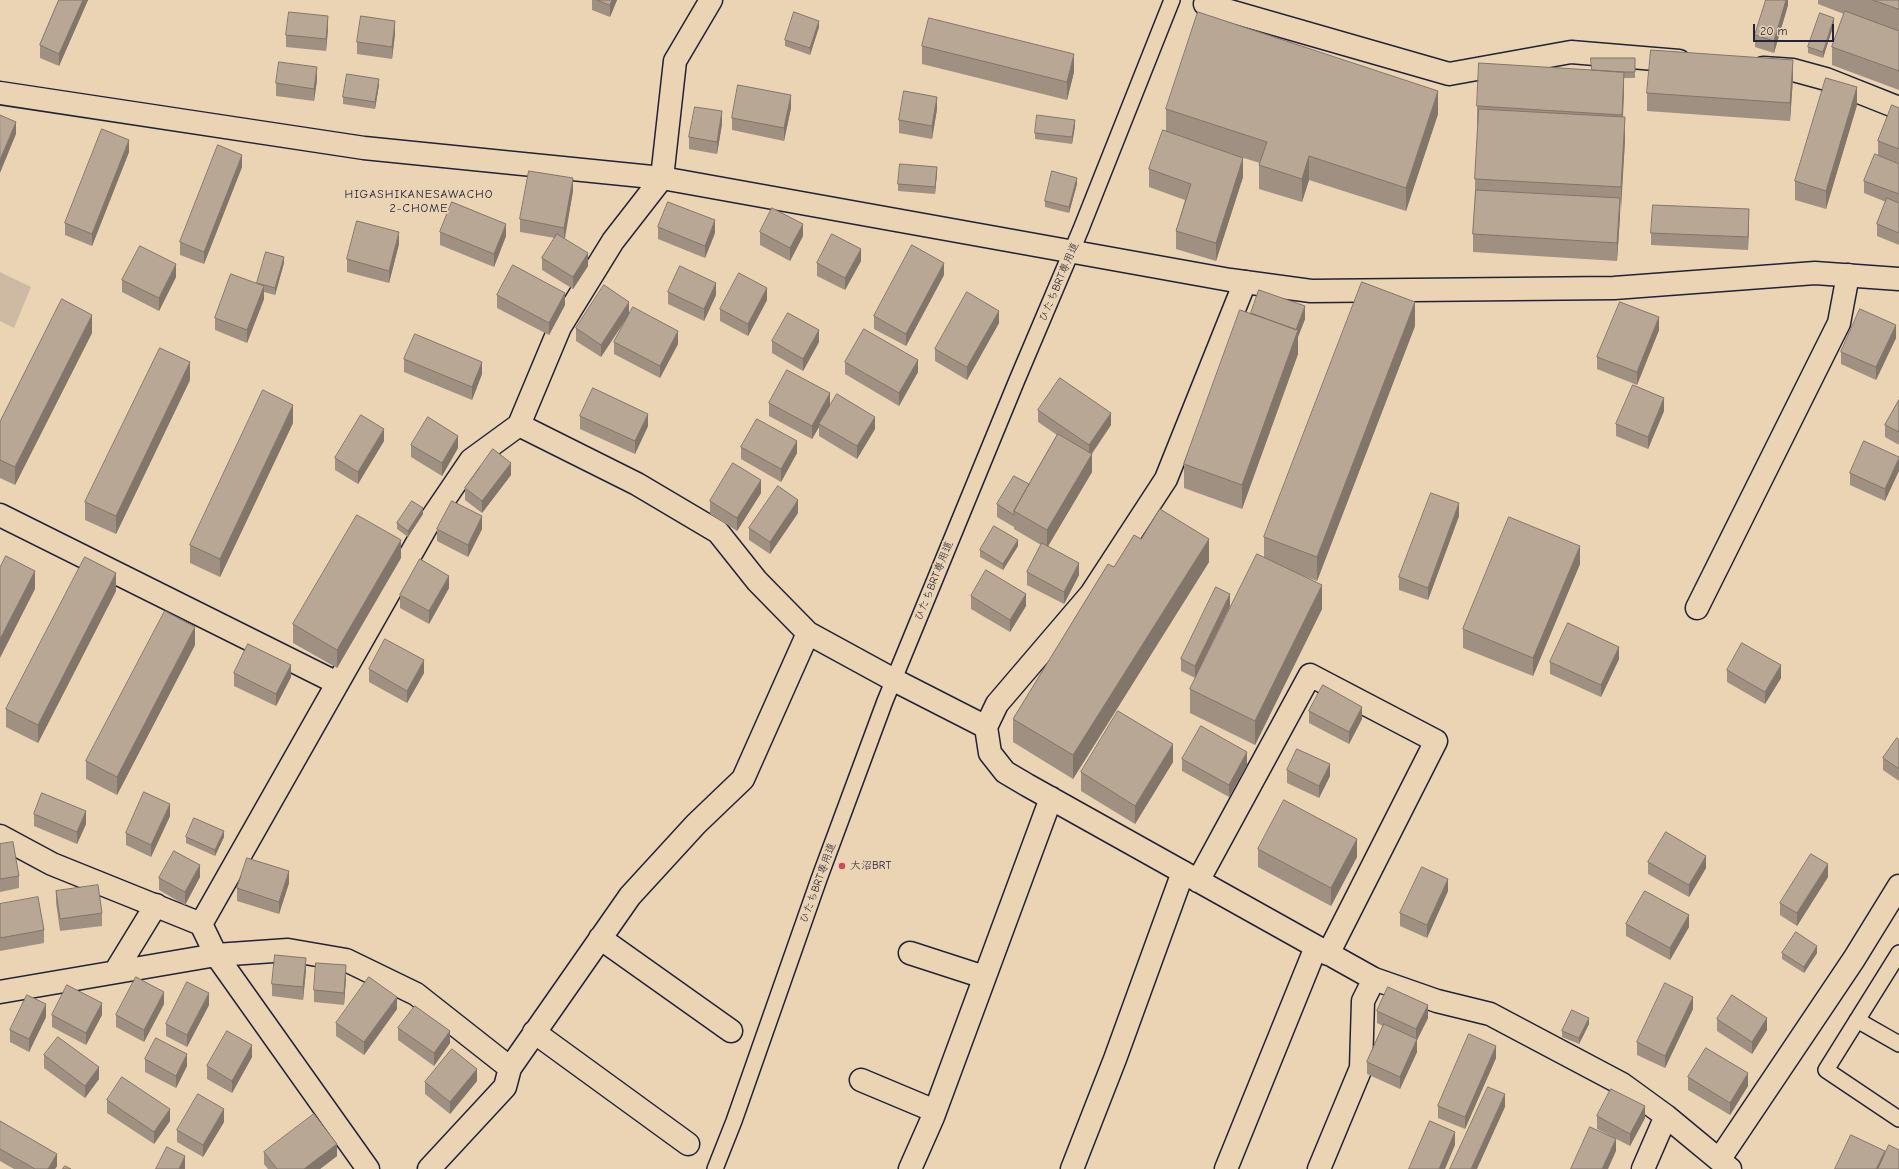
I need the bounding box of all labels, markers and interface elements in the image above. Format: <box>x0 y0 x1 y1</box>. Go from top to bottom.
scale bar <box>1755 16 1836 42</box>
text: 20 m <box>1760 24 1788 38</box>
district label: HIGASHIKANESAWACHO 2-CHOME <box>345 188 493 216</box>
street label: ひたちBRT専用道 <box>1036 240 1082 324</box>
street label: ひたちBRT専用道 <box>912 539 956 623</box>
street label: ひたちBRT専用道 <box>797 841 839 925</box>
place label: 大沼BRT <box>850 859 891 873</box>
marker: 大沼BRT <box>837 861 847 871</box>

